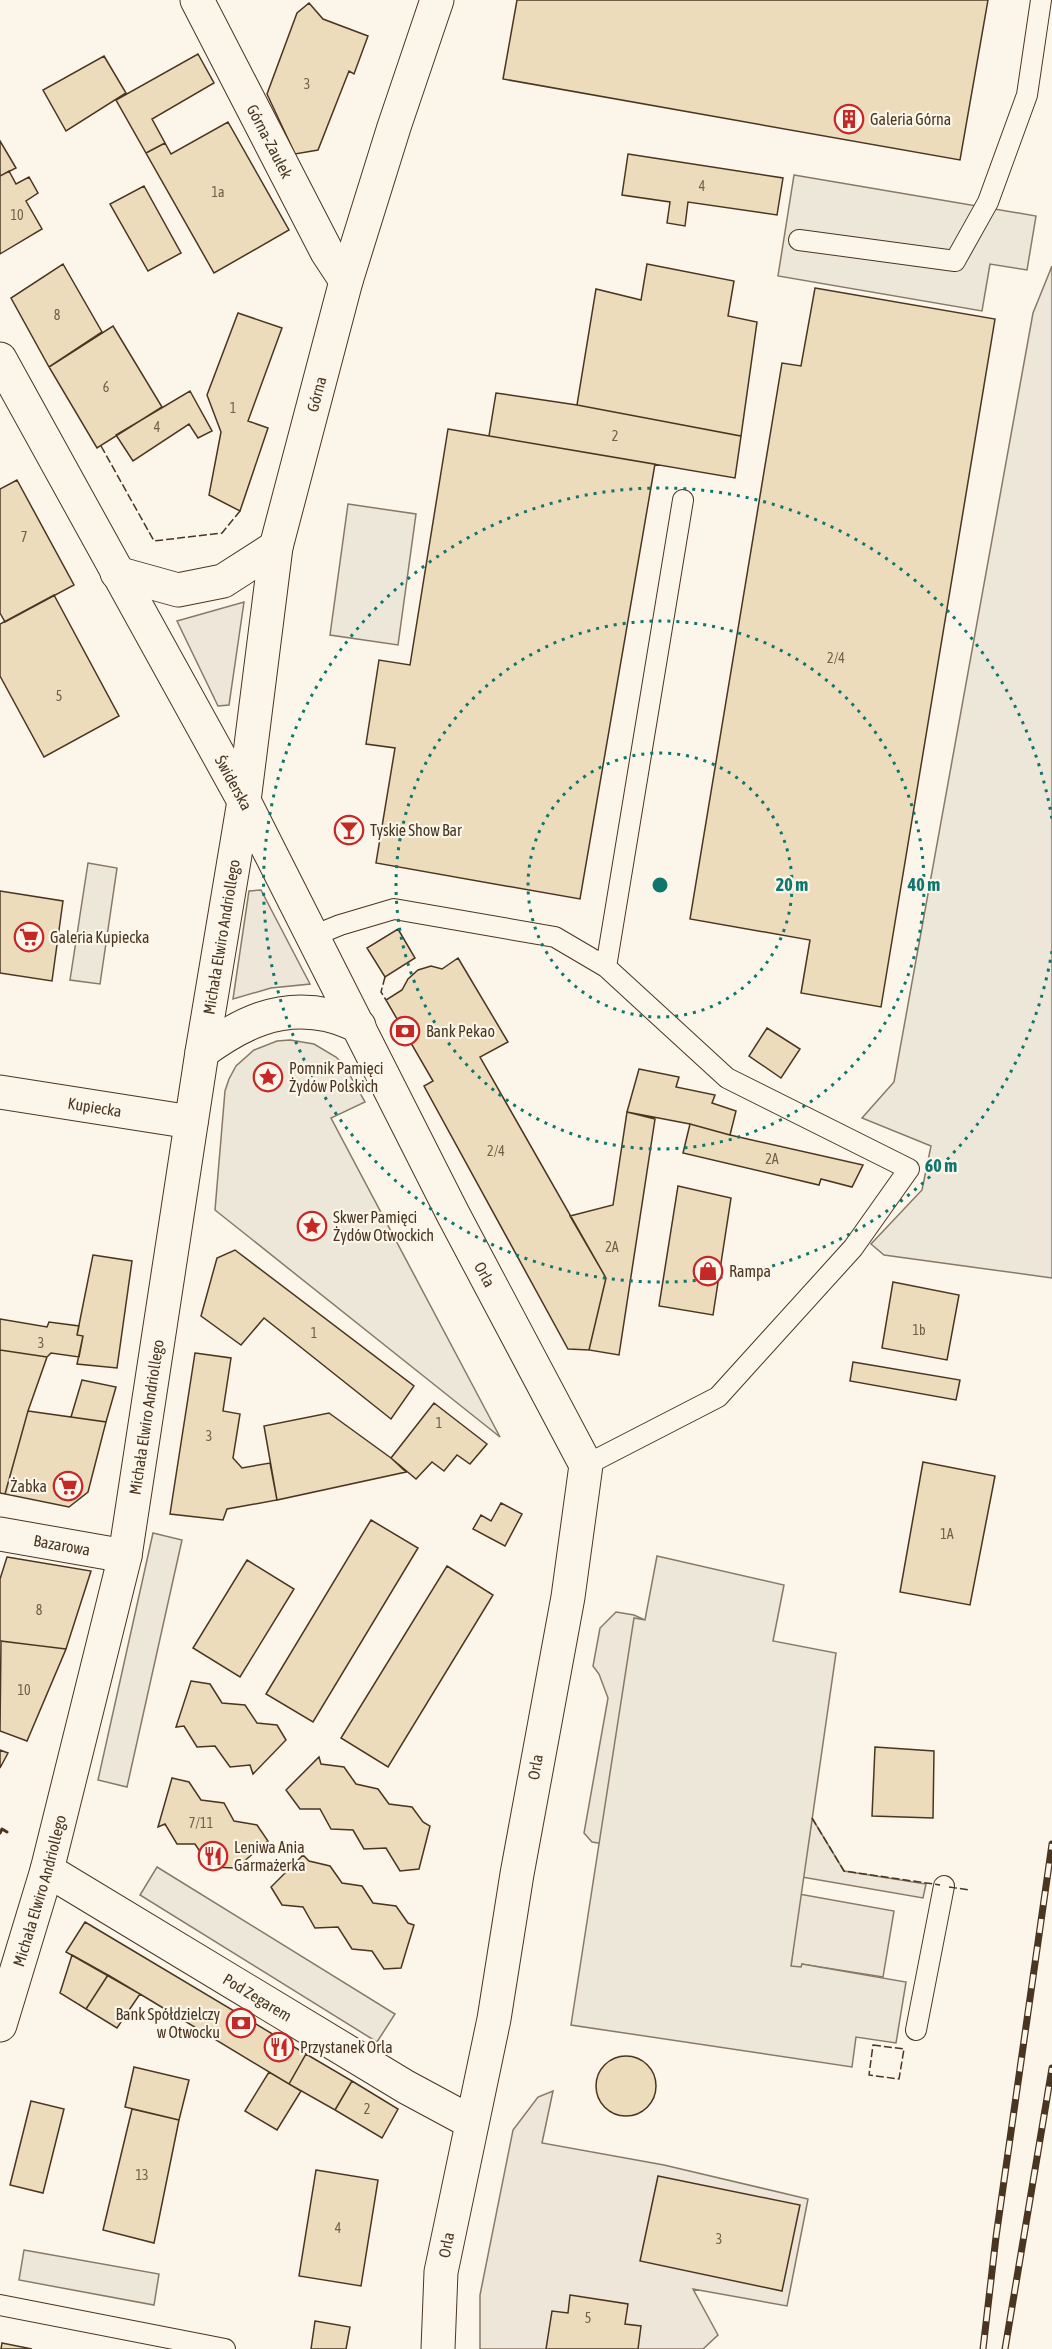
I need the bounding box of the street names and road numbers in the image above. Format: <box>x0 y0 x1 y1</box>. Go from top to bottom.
street label: Górna-Zaułek <box>243 101 296 181</box>
street label: Górna <box>303 374 330 414</box>
street label: Świderska <box>212 752 256 813</box>
street label: Michała Elwiro Andriollego <box>199 858 243 1016</box>
street label: Kupiecka <box>67 1094 123 1120</box>
street label: Orla <box>471 1259 499 1290</box>
street label: Michała Elwiro Andriollego <box>125 1338 167 1496</box>
street label: Bazarowa <box>32 1531 92 1559</box>
street label: Orla <box>524 1753 546 1781</box>
street label: Michała Elwiro Andriollego <box>9 1813 69 1969</box>
street label: Pod Zegarem <box>220 1970 295 2025</box>
street label: Orla <box>435 2231 457 2259</box>

